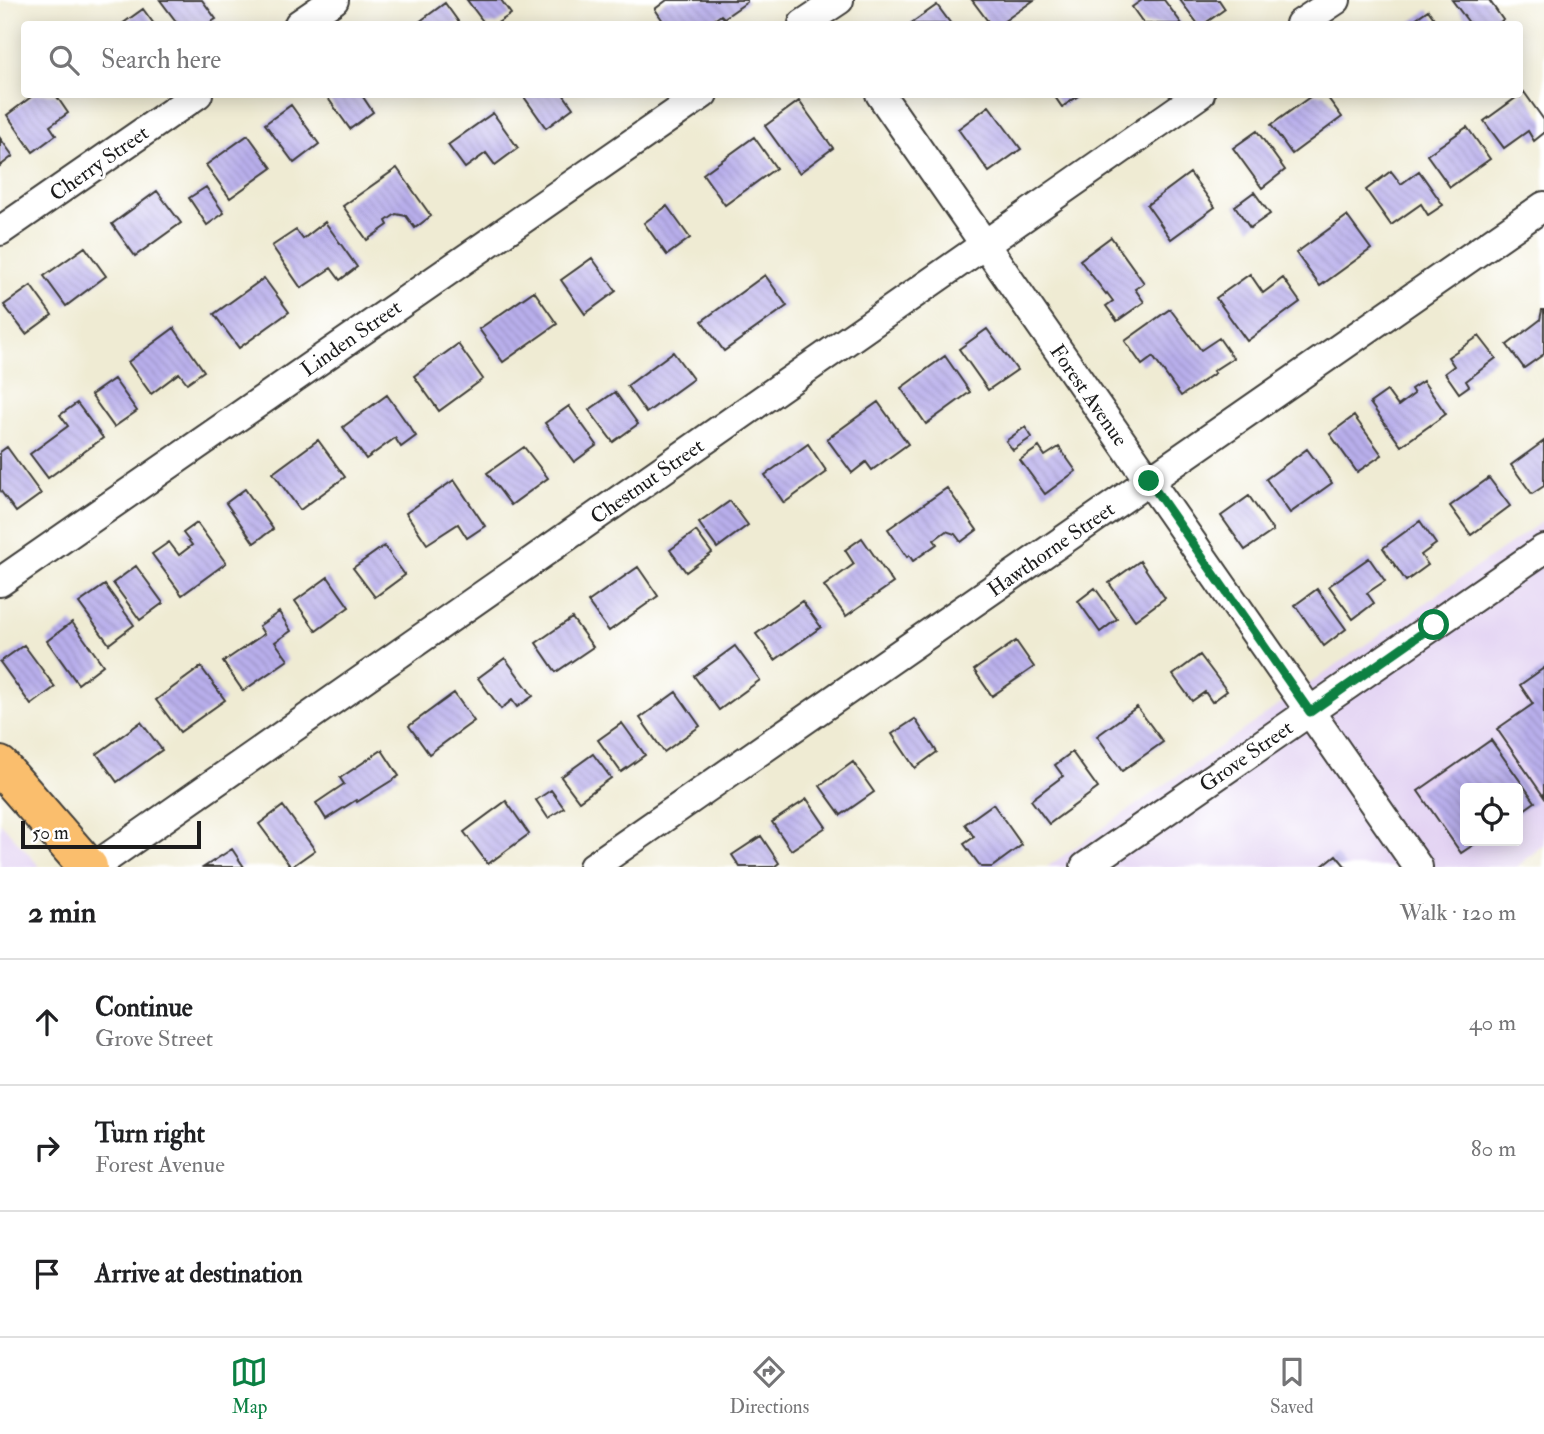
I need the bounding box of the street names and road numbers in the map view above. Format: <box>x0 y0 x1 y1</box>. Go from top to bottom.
street label: Cherry Street <box>44 119 154 207</box>
street label: Linden Street <box>296 294 407 383</box>
street label: Forest Avenue <box>1044 339 1134 452</box>
street label: Chestnut Street <box>585 432 709 530</box>
street label: Hawthorne Street <box>983 496 1120 603</box>
street label: Grove Street <box>1194 714 1298 798</box>

